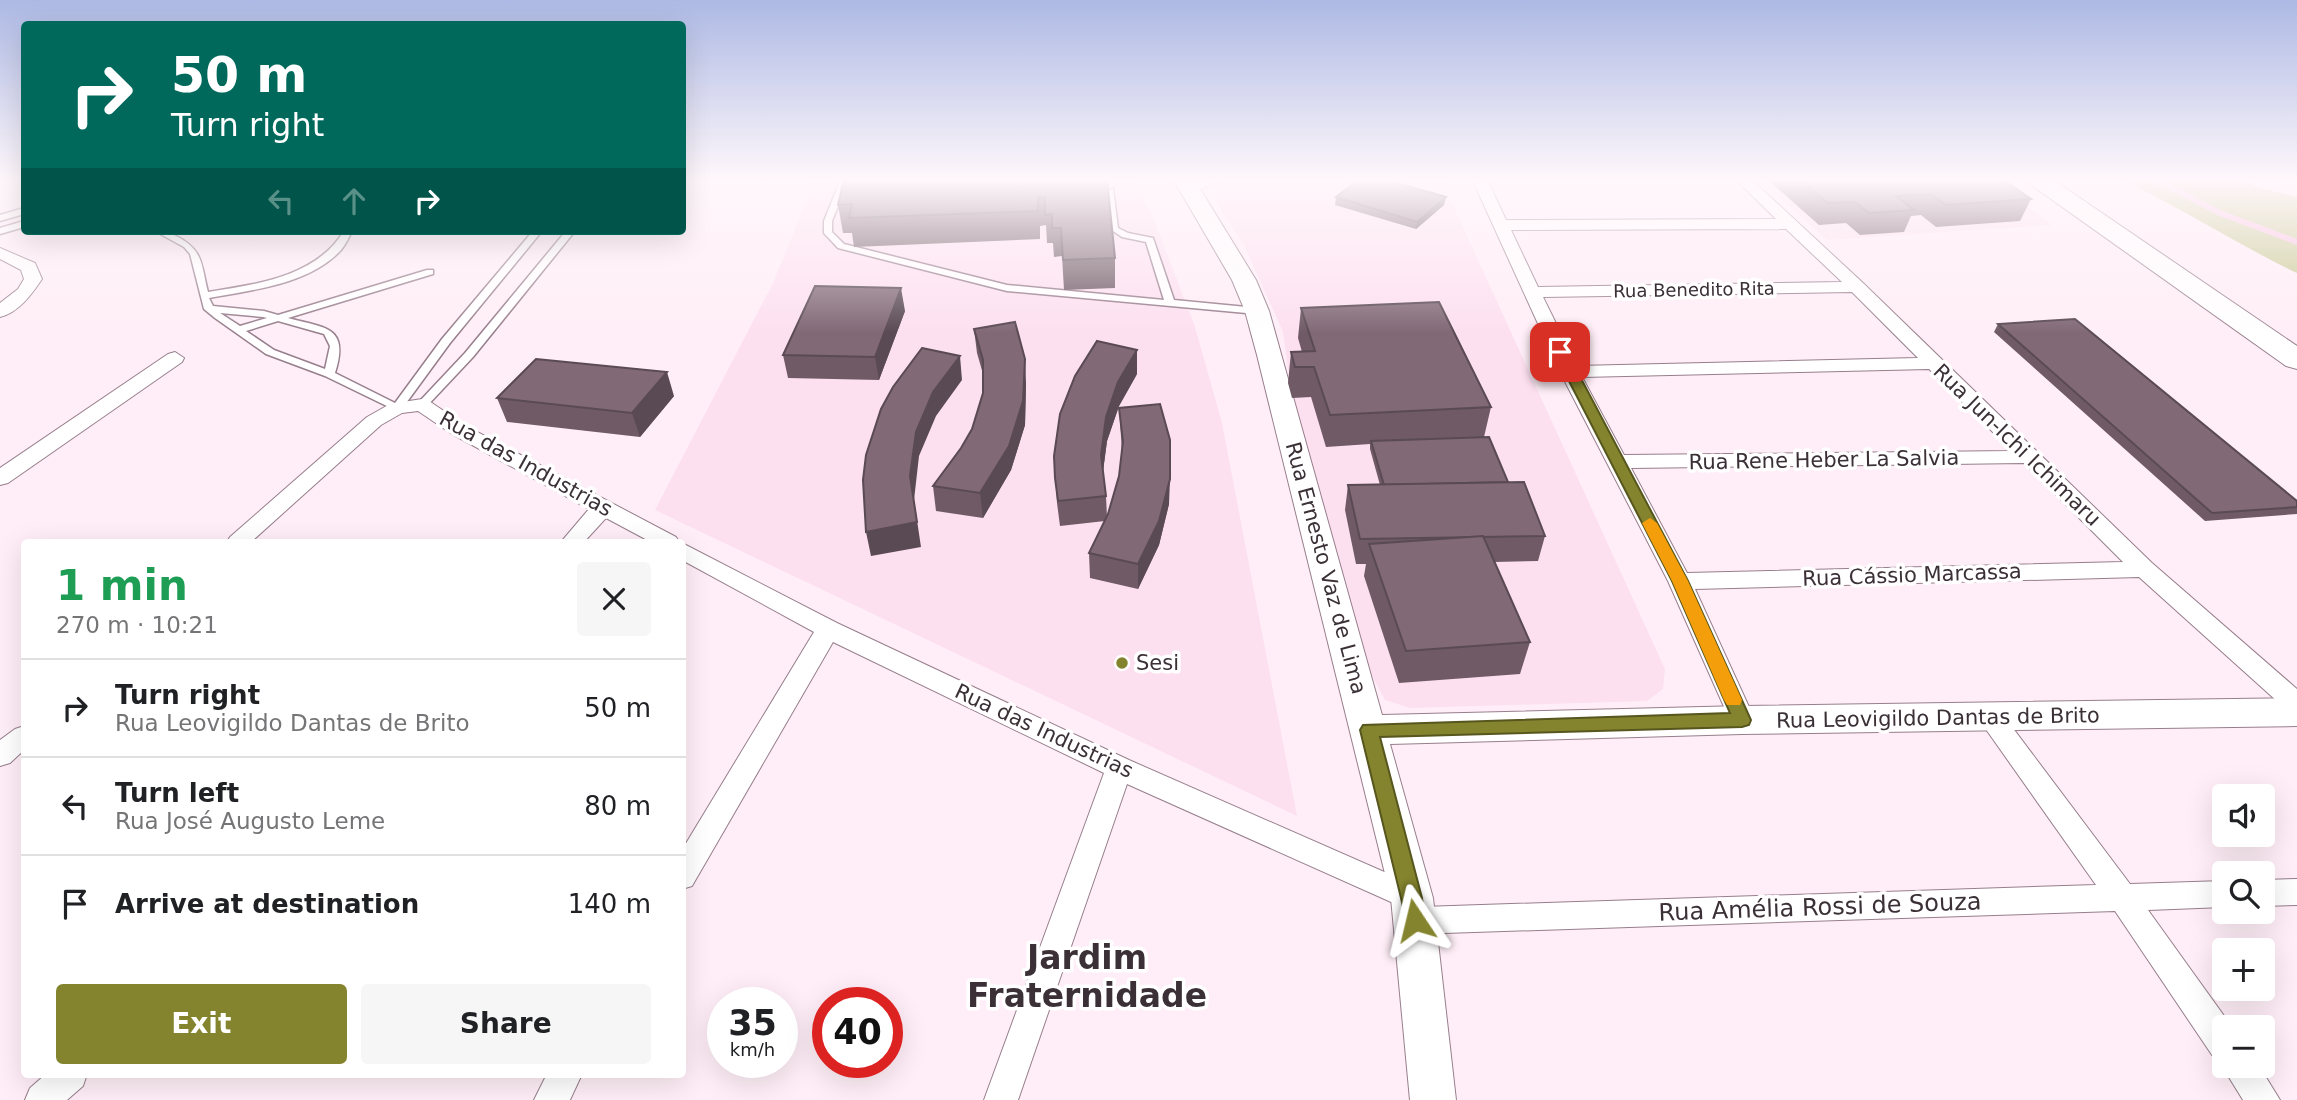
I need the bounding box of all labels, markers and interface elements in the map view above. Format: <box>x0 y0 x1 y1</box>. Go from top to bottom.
text: 50 m <box>171 47 307 104</box>
icon: right <box>56 49 147 140</box>
text: Turn right <box>171 106 324 144</box>
icon: left <box>262 182 300 220</box>
icon: ahead <box>335 182 373 220</box>
icon: right <box>408 182 446 220</box>
street label: Rua Benedito Rita <box>1613 278 1775 301</box>
pin <box>1530 322 1590 382</box>
icon: arrive <box>1541 333 1579 371</box>
street label: Rua Jun-Ichi Ichimaru <box>1929 359 2105 531</box>
street label: Rua das Industrias <box>435 406 617 522</box>
street label: Rua Ernesto Vaz de Lima <box>1281 439 1371 697</box>
street label: Rua Rene Heber La Salvia <box>1688 446 1960 474</box>
street label: Rua Cássio Marcassa <box>1802 559 2022 591</box>
text: 1 min <box>56 561 188 610</box>
button: close <box>577 562 651 636</box>
text: 270 m · 10:21 <box>56 612 218 638</box>
place label: Sesi <box>1136 651 1179 675</box>
marker: Sesi <box>1114 655 1130 671</box>
street label: Rua das Industrias <box>951 679 1137 783</box>
text: Turn right <box>115 680 260 710</box>
icon: right <box>56 689 94 727</box>
text: 50 m <box>584 693 651 723</box>
street label: Rua Leovigildo Dantas de Brito <box>1776 703 2100 733</box>
text: Rua Leovigildo Dantas de Brito <box>115 710 470 736</box>
text: Turn left <box>115 778 239 808</box>
map controls <box>2212 784 2275 1078</box>
button: sound <box>2212 784 2275 847</box>
icon: left <box>56 787 94 825</box>
text: 80 m <box>584 791 651 821</box>
text: Rua José Augusto Leme <box>115 808 385 834</box>
button: search <box>2212 861 2275 924</box>
position arrow <box>1378 883 1452 957</box>
icon: arrive <box>56 885 94 923</box>
street label: Rua Amélia Rossi de Souza <box>1658 887 1982 927</box>
text: Arrive at destination <box>115 889 419 919</box>
text: 140 m <box>568 889 651 919</box>
district label: Jardim Fraternidade <box>967 938 1207 1015</box>
button: + <box>2212 938 2275 1001</box>
button: Exit <box>56 984 347 1064</box>
button: Share <box>361 984 651 1064</box>
speed limit sign: 40 <box>812 987 903 1078</box>
text: 35 <box>728 1003 777 1043</box>
button: − <box>2212 1015 2275 1078</box>
text: km/h <box>730 1039 775 1060</box>

